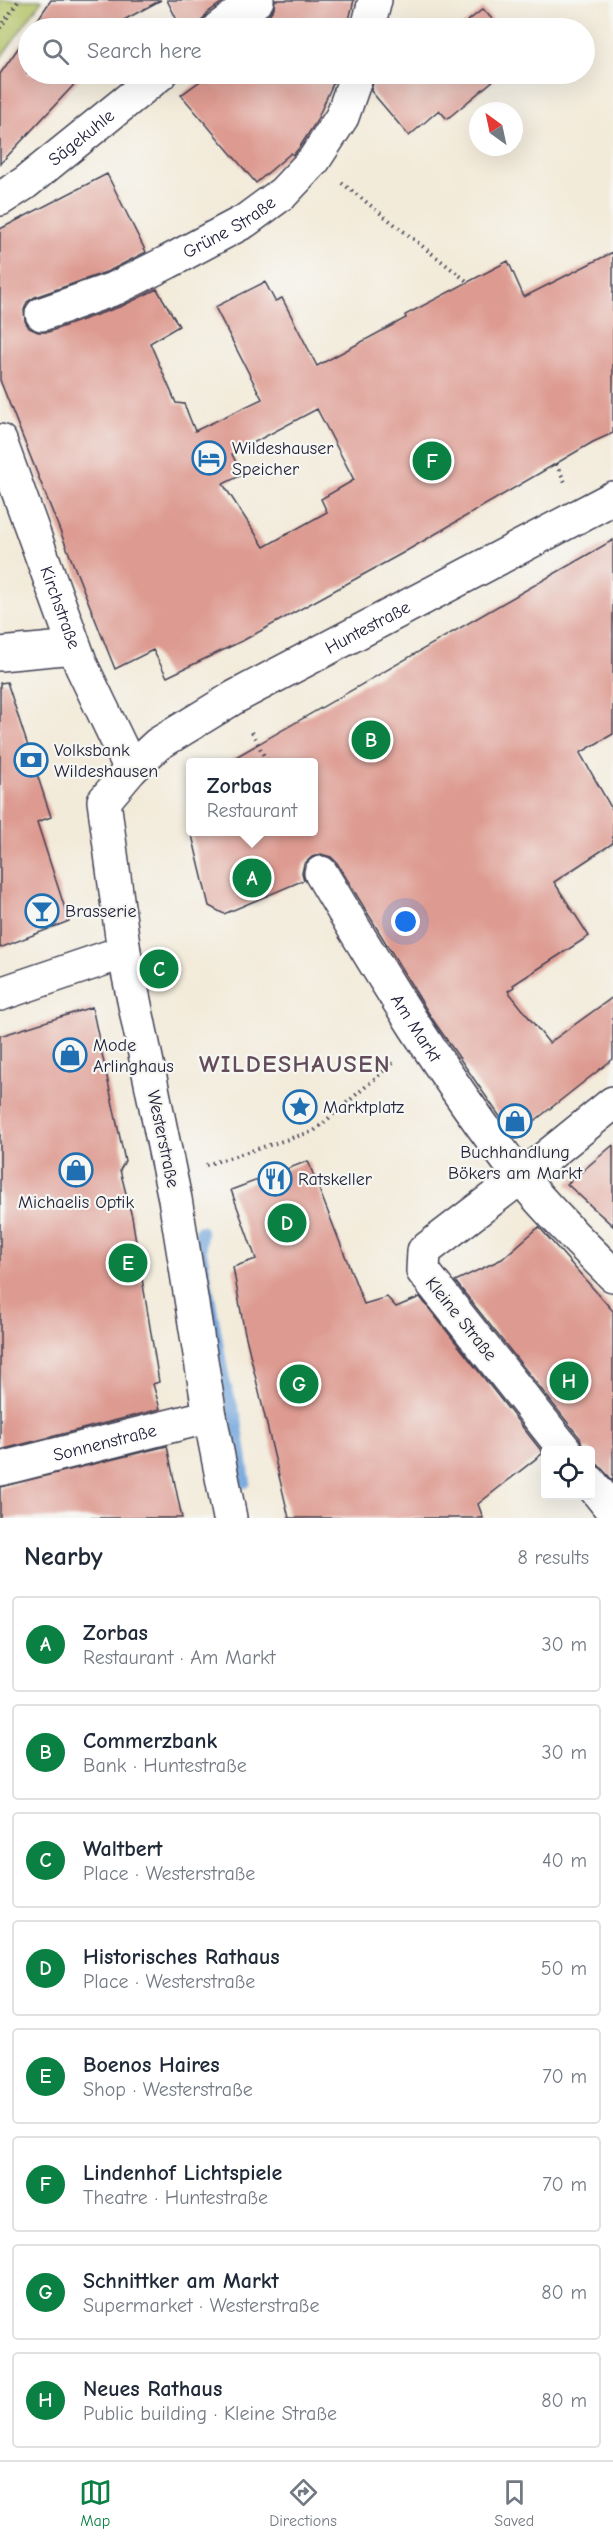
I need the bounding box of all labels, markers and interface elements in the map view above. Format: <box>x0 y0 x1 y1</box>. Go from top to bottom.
search box <box>18 18 595 84</box>
icon: search <box>39 35 72 68</box>
text: Search here <box>87 38 202 64</box>
north arrow <box>469 102 523 156</box>
street label: Sägekuhle <box>44 105 118 170</box>
street label: Grüne Straße <box>179 192 280 263</box>
place label: Wildeshauser Speicher <box>232 438 334 480</box>
pin: F <box>412 438 452 484</box>
hotel icon: Wildeshauser Speicher <box>191 440 227 476</box>
street label: Kirchstraße <box>36 563 85 652</box>
street label: Huntestraße <box>322 596 414 658</box>
pin: B <box>352 718 391 762</box>
place label: Volksbank Wildeshausen <box>54 740 158 782</box>
bank icon: Volksbank Wildeshausen <box>13 742 49 778</box>
popup <box>186 758 318 836</box>
text: Zorbas <box>207 773 272 799</box>
text: Restaurant <box>207 799 297 822</box>
pin: A <box>232 856 272 900</box>
bar icon: Brasserie <box>24 893 60 929</box>
place label: Brasserie <box>65 901 136 922</box>
your location <box>391 907 420 936</box>
pin: C <box>140 946 178 992</box>
street label: Am Markt <box>387 990 446 1067</box>
place label: Mode Arlinghaus <box>93 1035 174 1077</box>
shop icon: Mode Arlinghaus <box>52 1037 88 1073</box>
district label: WILDESHAUSEN <box>199 1050 391 1078</box>
street label: Westerstraße <box>142 1088 184 1190</box>
place icon: Marktplatz <box>282 1089 318 1125</box>
place label: Marktplatz <box>323 1097 404 1118</box>
shop icon: Buchhandlung Bökers am Markt <box>497 1103 533 1139</box>
place label: Buchhandlung Bökers am Markt <box>448 1142 583 1184</box>
shop icon: Michaelis Optik <box>58 1152 94 1188</box>
restaurant icon: Ratskeller <box>257 1161 293 1197</box>
place label: Ratskeller <box>298 1169 373 1190</box>
place label: Michaelis Optik <box>18 1192 134 1213</box>
pin: D <box>268 1200 306 1246</box>
pin: E <box>108 1240 148 1286</box>
street label: Kleine Straße <box>421 1273 501 1365</box>
pin: H <box>550 1358 588 1404</box>
pin: G <box>280 1362 318 1406</box>
street label: Sonnenstraße <box>51 1419 159 1466</box>
map controls <box>541 1446 595 1500</box>
button: locate <box>541 1446 595 1500</box>
text: Nearby <box>24 1542 103 1572</box>
text: 8 results <box>517 1546 589 1569</box>
text: Zorbas <box>83 1620 148 1646</box>
text: A <box>40 1633 51 1656</box>
text: 30 m <box>541 1633 587 1656</box>
text: Restaurant · Am Markt <box>83 1646 276 1669</box>
text: Commerzbank <box>83 1728 217 1754</box>
text: B <box>39 1741 52 1764</box>
text: 30 m <box>541 1741 587 1764</box>
text: Bank · Huntestraße <box>83 1754 247 1777</box>
text: Waltbert <box>83 1836 163 1862</box>
text: C <box>39 1849 52 1872</box>
text: 40 m <box>542 1849 587 1872</box>
text: Place · Westerstraße <box>83 1862 255 1885</box>
text: Historisches Rathaus <box>83 1944 280 1970</box>
text: D <box>39 1957 52 1980</box>
text: 50 m <box>541 1957 587 1980</box>
text: Place · Westerstraße <box>83 1970 255 1993</box>
text: Boenos Haires <box>83 2052 220 2078</box>
text: E <box>40 2065 51 2088</box>
text: 70 m <box>542 2065 587 2088</box>
text: Shop · Westerstraße <box>83 2078 253 2101</box>
text: Lindenhof Lichtspiele <box>83 2160 282 2186</box>
text: F <box>40 2173 51 2196</box>
text: 70 m <box>542 2173 587 2196</box>
text: Theatre · Huntestraße <box>83 2186 268 2209</box>
text: Schnittker am Markt <box>83 2268 279 2294</box>
text: G <box>38 2281 53 2304</box>
text: 80 m <box>541 2281 587 2304</box>
text: Supermarket · Westerstraße <box>83 2294 319 2317</box>
text: Neues Rathaus <box>83 2376 222 2402</box>
text: H <box>38 2389 53 2412</box>
text: 80 m <box>541 2389 587 2412</box>
text: Public building · Kleine Straße <box>83 2402 337 2425</box>
tab: Map <box>79 2476 112 2530</box>
tab: Directions <box>269 2476 337 2530</box>
tab: Saved <box>494 2476 534 2530</box>

